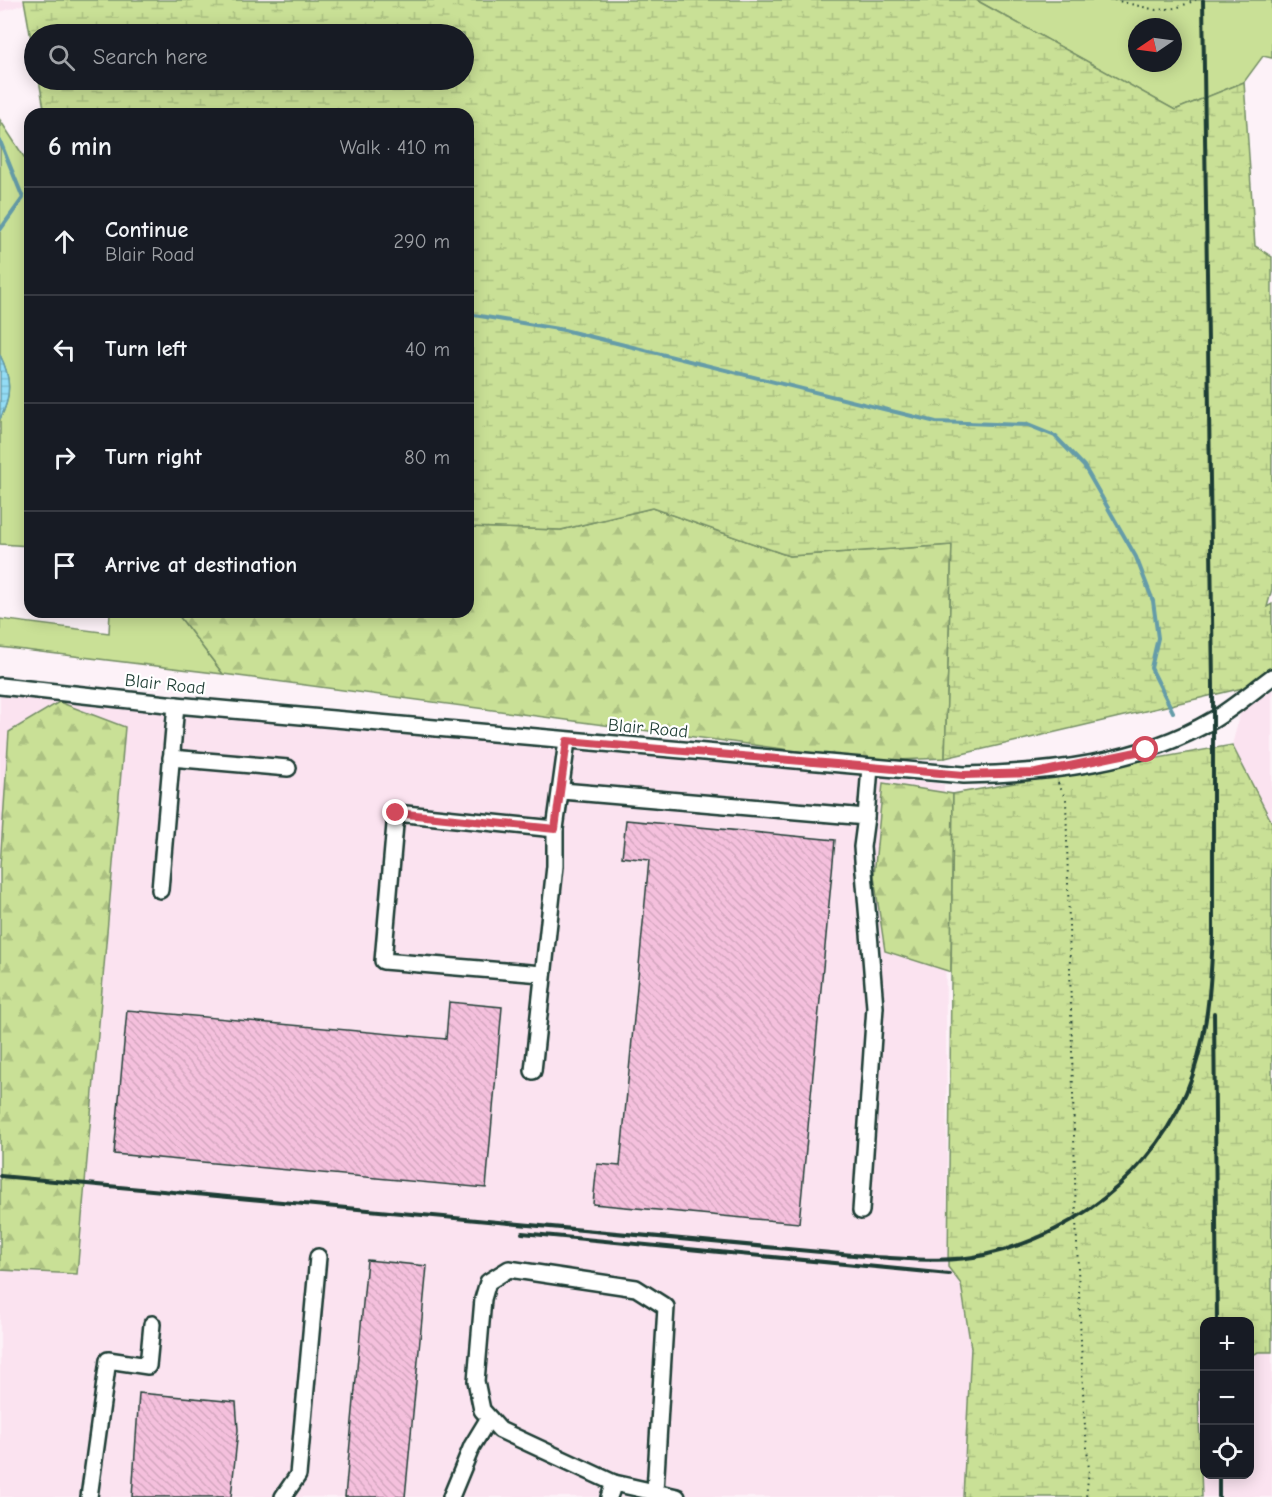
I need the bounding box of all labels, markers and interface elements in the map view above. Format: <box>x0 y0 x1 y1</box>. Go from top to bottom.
north arrow <box>1128 18 1182 72</box>
search box <box>24 24 474 90</box>
icon: search <box>45 41 78 74</box>
text: Search here <box>93 44 208 70</box>
text: 6 min <box>48 132 112 162</box>
text: Walk · 410 m <box>340 136 450 159</box>
text: Continue <box>105 217 188 243</box>
icon: ahead <box>48 225 81 258</box>
text: 290 m <box>394 230 450 253</box>
text: Blair Road <box>105 243 194 266</box>
icon: left <box>48 333 81 366</box>
text: Turn left <box>105 336 187 362</box>
text: 40 m <box>405 338 450 361</box>
icon: right <box>48 441 81 474</box>
text: Turn right <box>105 444 202 470</box>
text: 80 m <box>404 446 450 469</box>
icon: arrive <box>48 549 81 582</box>
text: Arrive at destination <box>105 552 297 578</box>
street label: Blair Road <box>124 670 206 699</box>
street label: Blair Road <box>607 715 689 742</box>
route start <box>1132 736 1158 762</box>
route end <box>382 799 408 825</box>
map controls <box>1200 1317 1254 1479</box>
button: + <box>1200 1317 1254 1371</box>
button: − <box>1200 1371 1254 1425</box>
button: locate <box>1200 1425 1254 1479</box>

